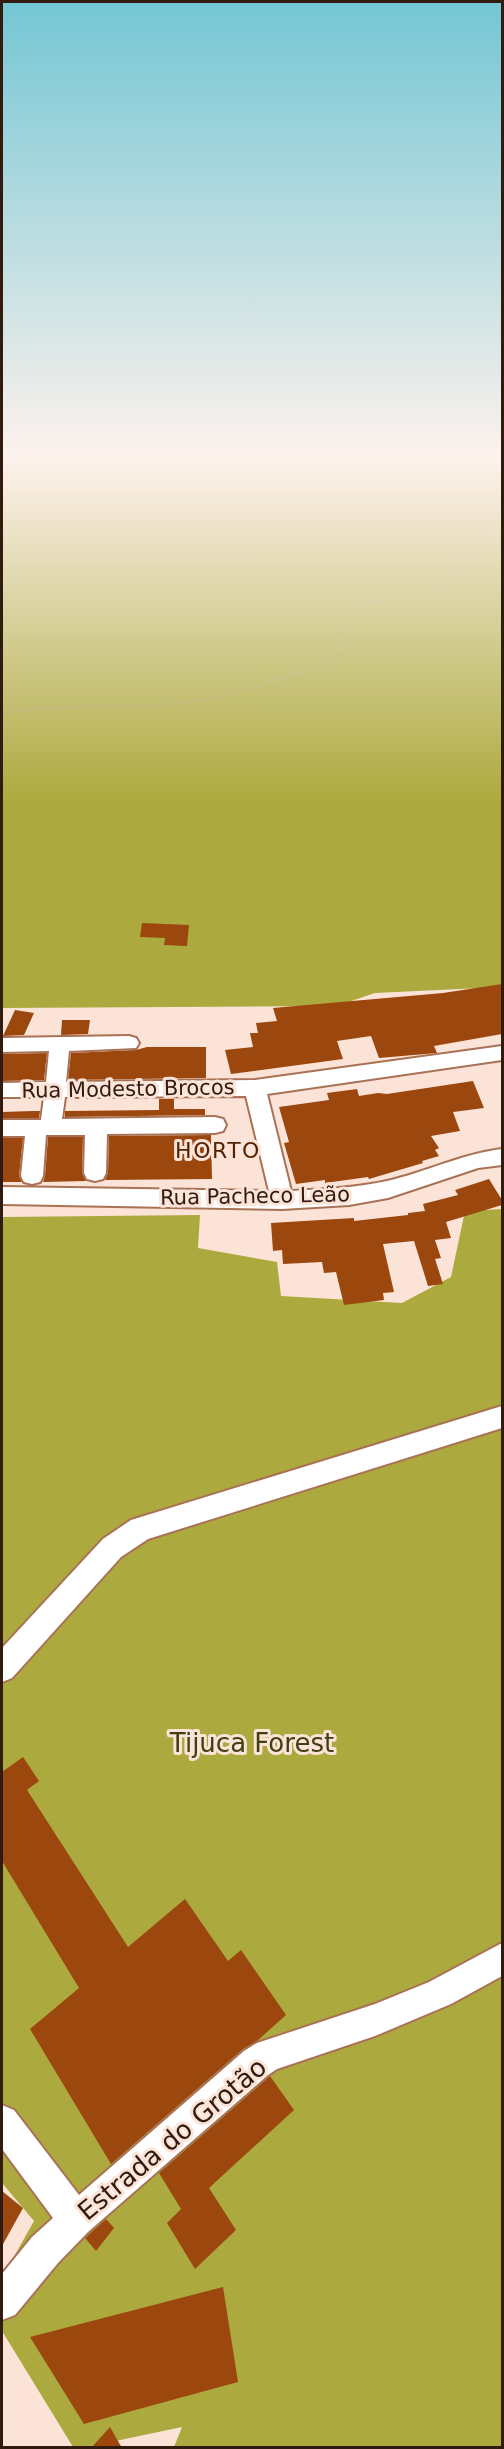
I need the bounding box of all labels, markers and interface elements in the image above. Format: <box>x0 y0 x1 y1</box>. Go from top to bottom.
street label: Rua Modesto Brocos <box>21 1075 235 1103</box>
district label: HORTO <box>175 1138 261 1163</box>
street label: Rua Pacheco Leão <box>160 1182 350 1210</box>
park label: Tijuca Forest <box>169 1728 334 1758</box>
street label: Estrada do Grotão <box>72 2052 272 2226</box>

